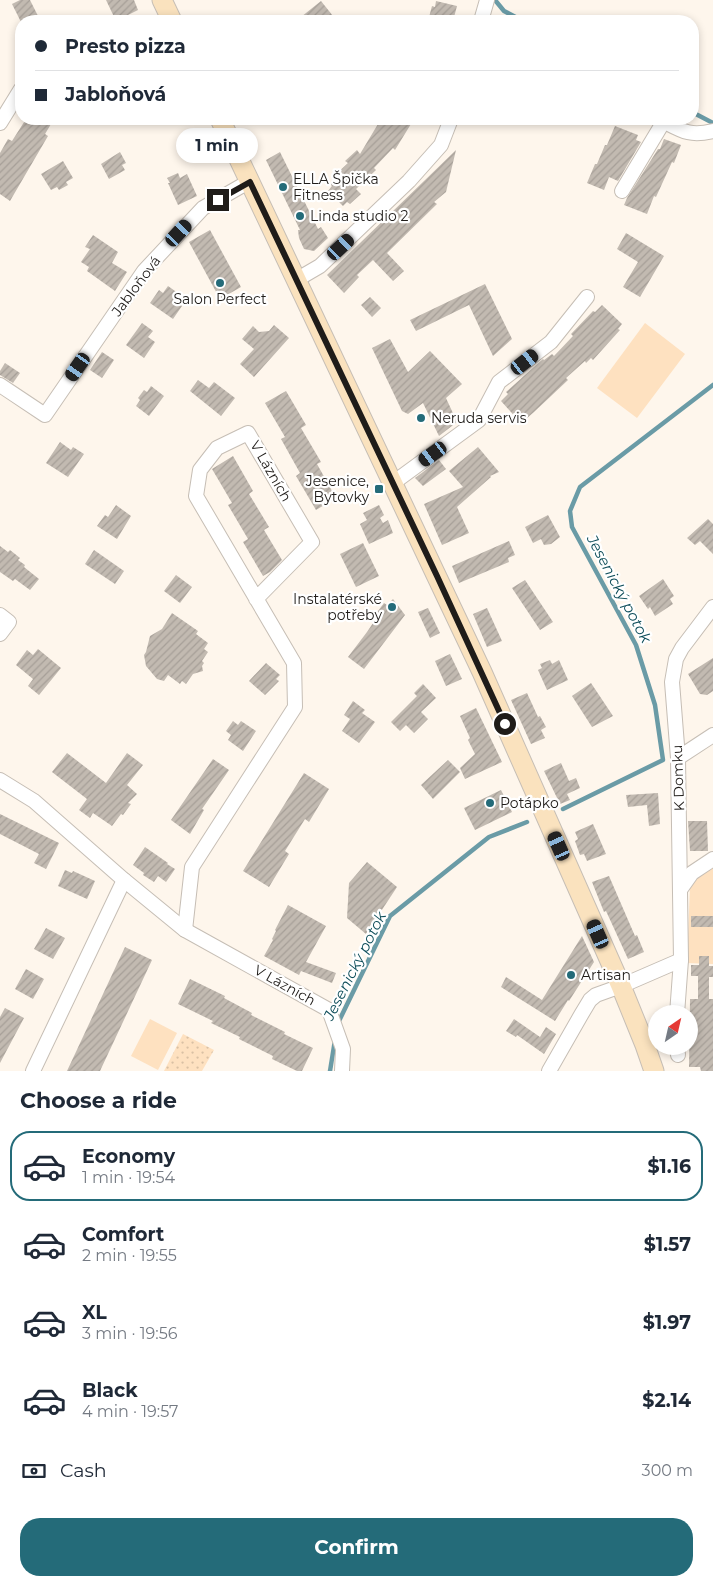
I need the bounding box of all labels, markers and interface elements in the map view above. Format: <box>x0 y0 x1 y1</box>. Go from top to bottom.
text: Presto pizza <box>65 35 186 58</box>
text: Jabloňová <box>65 83 166 106</box>
callout: 1 min <box>177 128 259 162</box>
text: 1 min <box>195 136 239 155</box>
place label: ELLA Špička Fitness <box>293 170 379 204</box>
marker: ELLA Špička Fitness <box>277 181 289 193</box>
route end <box>207 189 229 211</box>
place label: Linda studio 2 <box>310 207 409 225</box>
marker: Linda studio 2 <box>294 210 306 222</box>
car <box>163 217 194 249</box>
car <box>324 231 357 263</box>
street label: Jabloňová <box>107 252 165 321</box>
marker: Salon Perfect <box>214 277 226 289</box>
place label: Salon Perfect <box>173 290 267 308</box>
car <box>508 347 541 377</box>
car <box>63 350 92 384</box>
place label: Neruda servis <box>431 409 527 427</box>
marker: Neruda servis <box>415 412 427 424</box>
street label: V Lázních <box>246 437 296 505</box>
car <box>416 439 449 469</box>
place label: Jesenice, Bytovky <box>305 472 369 506</box>
marker: Jesenice, Bytovky <box>373 483 385 495</box>
water label: Jesenický potok <box>583 531 656 647</box>
place label: Instalatérské potřeby <box>293 590 382 624</box>
marker: Instalatérské potřeby <box>386 601 398 613</box>
route start <box>494 713 516 735</box>
street label: K Domku <box>668 744 688 812</box>
place label: Potápko <box>500 794 559 812</box>
marker: Potápko <box>484 797 496 809</box>
car <box>546 829 571 863</box>
water label: Jesenický potok <box>318 907 391 1024</box>
car <box>585 917 610 951</box>
street label: V Lázních <box>251 961 319 1009</box>
place label: Artisan <box>581 966 631 984</box>
marker: Artisan <box>565 969 577 981</box>
north arrow <box>648 1005 698 1055</box>
map controls <box>648 1005 698 1055</box>
text: Choose a ride <box>20 1087 177 1114</box>
icon: car <box>22 1144 67 1189</box>
text: Economy <box>82 1145 175 1168</box>
text: $1.16 <box>647 1155 691 1178</box>
text: 1 min · 19:54 <box>82 1168 175 1187</box>
icon: car <box>22 1222 67 1267</box>
text: Comfort <box>82 1223 164 1246</box>
text: $1.57 <box>644 1233 691 1256</box>
text: 2 min · 19:55 <box>82 1246 177 1265</box>
icon: car <box>22 1300 67 1345</box>
text: XL <box>82 1301 107 1324</box>
text: $1.97 <box>643 1311 691 1334</box>
text: 3 min · 19:56 <box>82 1324 177 1343</box>
icon: car <box>22 1378 67 1423</box>
text: Black <box>82 1379 138 1402</box>
text: $2.14 <box>642 1389 691 1412</box>
text: 4 min · 19:57 <box>82 1402 178 1421</box>
icon: cash <box>20 1457 48 1485</box>
text: Cash <box>60 1459 107 1482</box>
text: 300 m <box>642 1461 693 1480</box>
button: Confirm <box>20 1518 693 1576</box>

